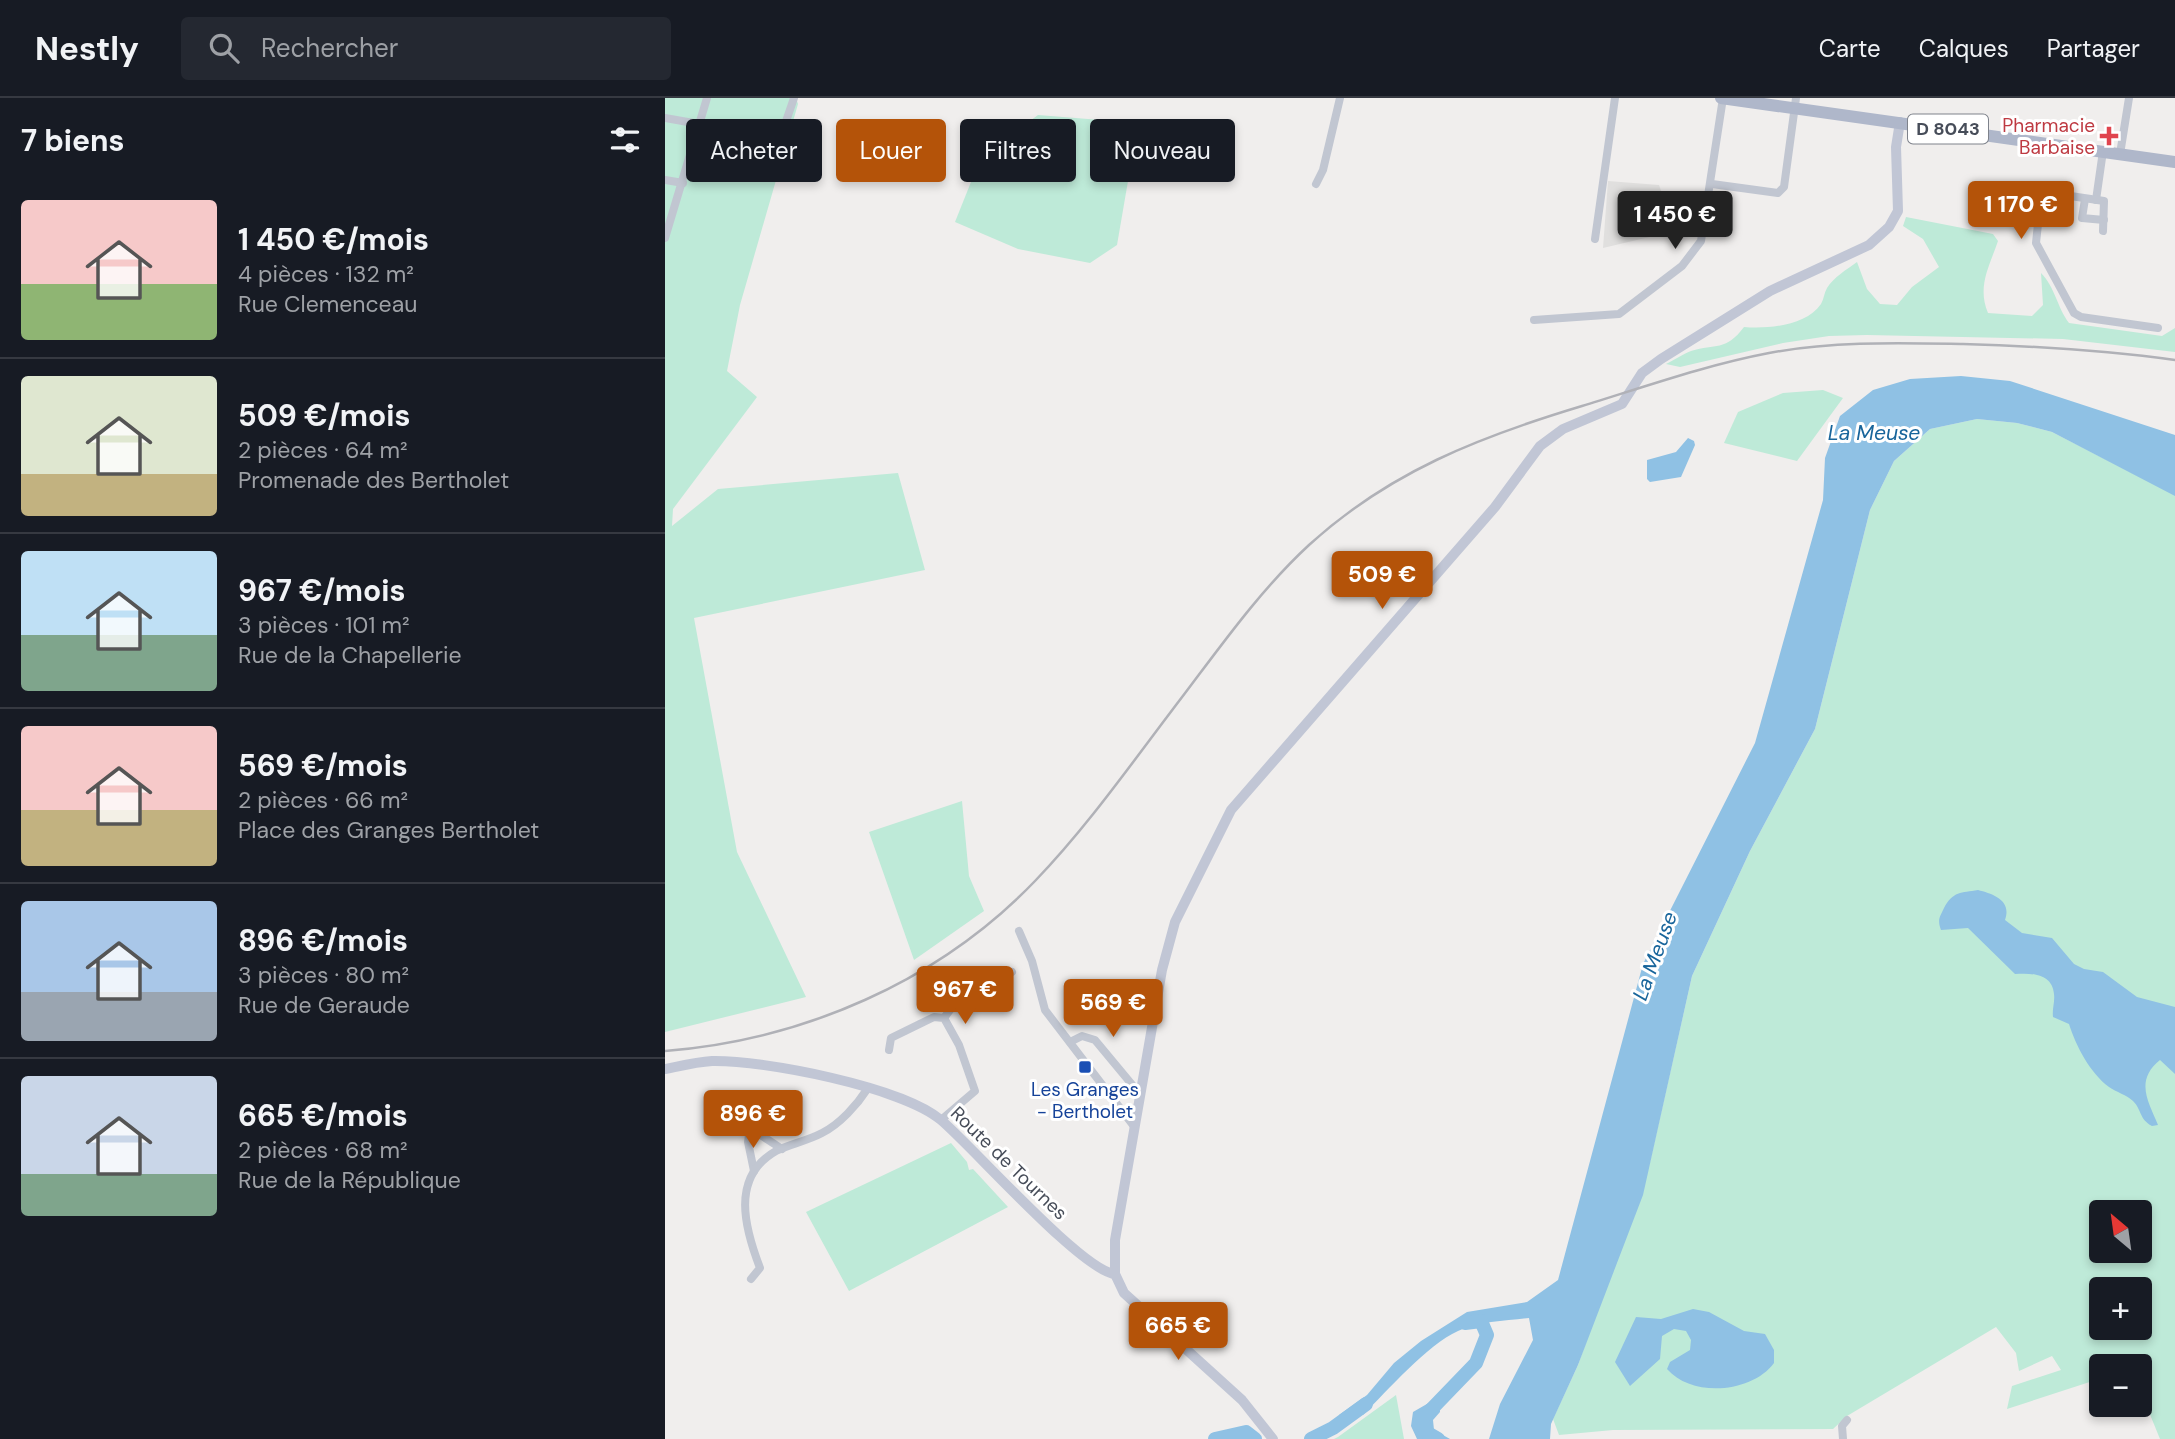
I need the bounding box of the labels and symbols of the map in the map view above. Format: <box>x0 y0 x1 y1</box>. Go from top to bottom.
place label: Pharmacie Barbaise <box>2002 113 2095 160</box>
road number: D 8043 <box>1908 114 1988 144</box>
marker: Pharmacie Barbaise <box>2101 128 2117 144</box>
pin: 1 170 € <box>1956 181 2086 241</box>
pin: 1 450 € <box>1610 192 1740 251</box>
water label: La Meuse <box>1828 419 1920 447</box>
pin: 509 € <box>1333 552 1431 611</box>
water label: La Meuse <box>1626 908 1684 1004</box>
pin: 967 € <box>916 967 1014 1026</box>
pin: 569 € <box>1064 979 1162 1039</box>
marker: Les Granges - Bertholet <box>1077 1059 1093 1075</box>
place label: Les Granges - Bertholet <box>1031 1077 1139 1124</box>
pin: 896 € <box>704 1090 802 1150</box>
street label: Route de Tournes <box>945 1101 1073 1225</box>
north arrow <box>2089 1200 2153 1264</box>
pin: 665 € <box>1129 1302 1227 1362</box>

